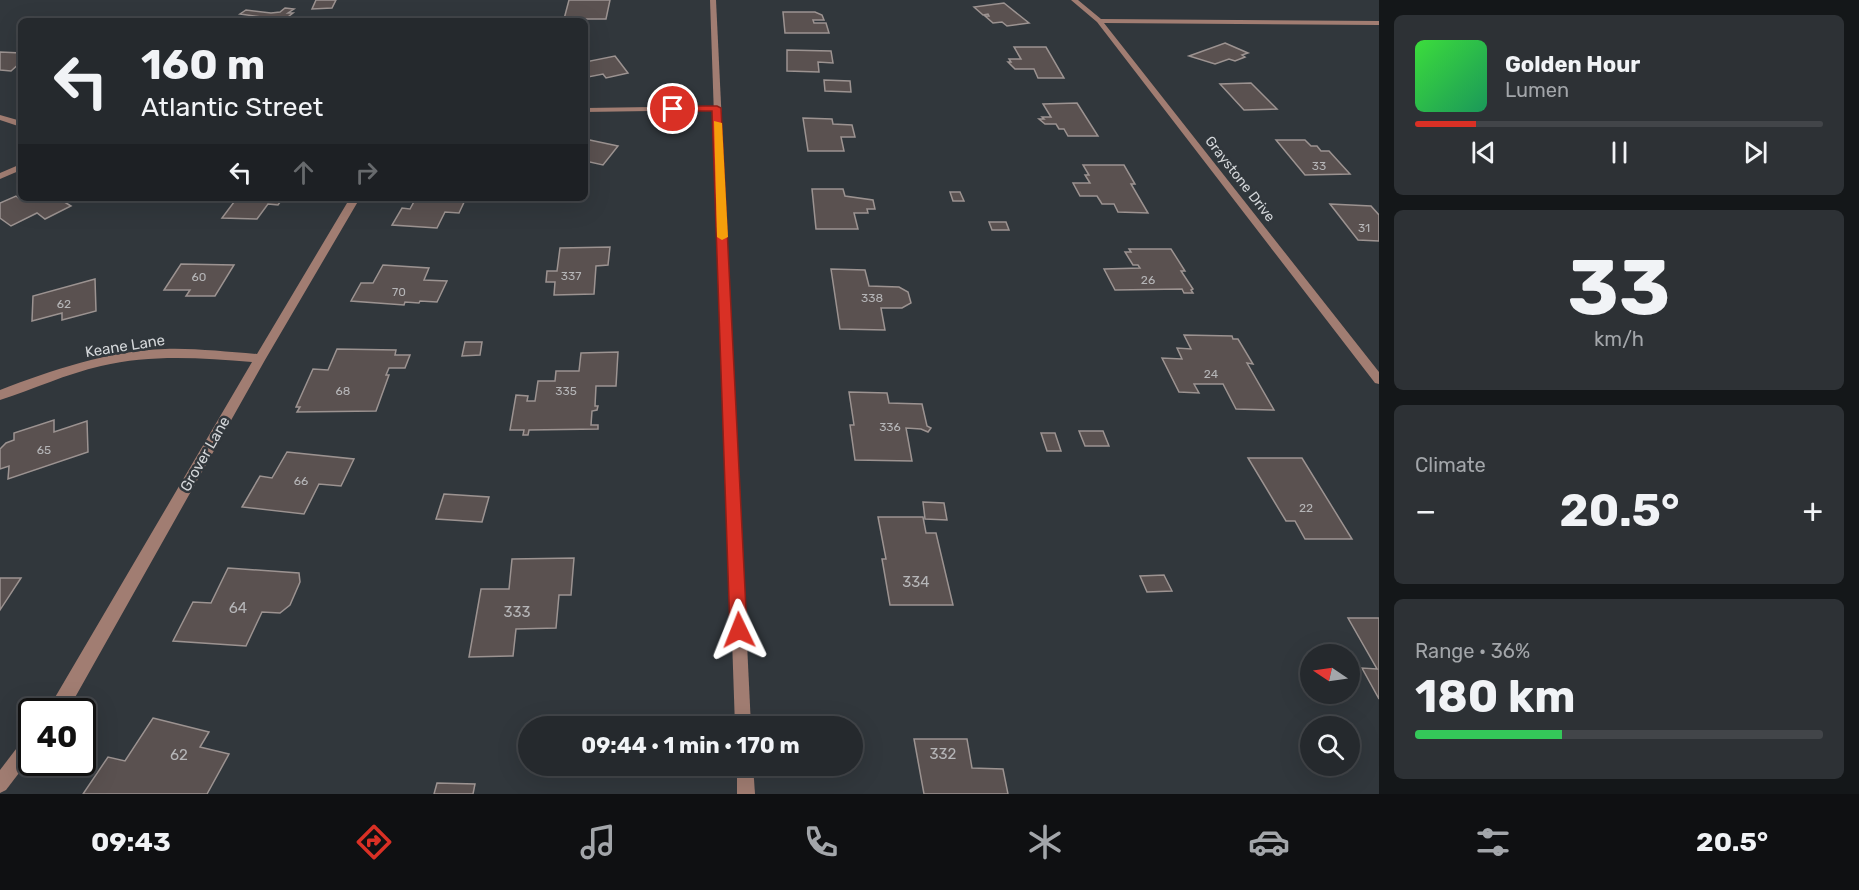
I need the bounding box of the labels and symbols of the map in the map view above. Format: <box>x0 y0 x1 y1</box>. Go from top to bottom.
pin <box>647 83 698 134</box>
street label: Graystone Drive <box>1201 133 1279 225</box>
house number: 33 <box>1312 159 1326 173</box>
house number: 31 <box>1358 221 1370 235</box>
house number: 337 <box>561 269 581 283</box>
house number: 60 <box>192 270 206 284</box>
house number: 26 <box>1141 273 1155 287</box>
house number: 70 <box>392 285 406 299</box>
house number: 338 <box>861 291 883 305</box>
house number: 62 <box>57 297 71 311</box>
street label: Keane Lane <box>84 331 166 361</box>
house number: 24 <box>1204 367 1219 381</box>
house number: 68 <box>336 384 350 398</box>
house number: 335 <box>555 384 577 398</box>
street label: Grover Lane <box>176 413 234 495</box>
house number: 336 <box>879 420 901 434</box>
house number: 65 <box>37 443 51 457</box>
house number: 66 <box>294 474 308 488</box>
house number: 22 <box>1299 501 1313 515</box>
house number: 334 <box>902 573 930 591</box>
position arrow <box>707 598 771 662</box>
house number: 64 <box>229 599 247 617</box>
house number: 333 <box>503 603 531 621</box>
north arrow <box>1300 644 1360 704</box>
speed limit sign: 40 <box>18 698 96 776</box>
house number: 332 <box>930 745 957 763</box>
house number: 62 <box>170 746 188 764</box>

